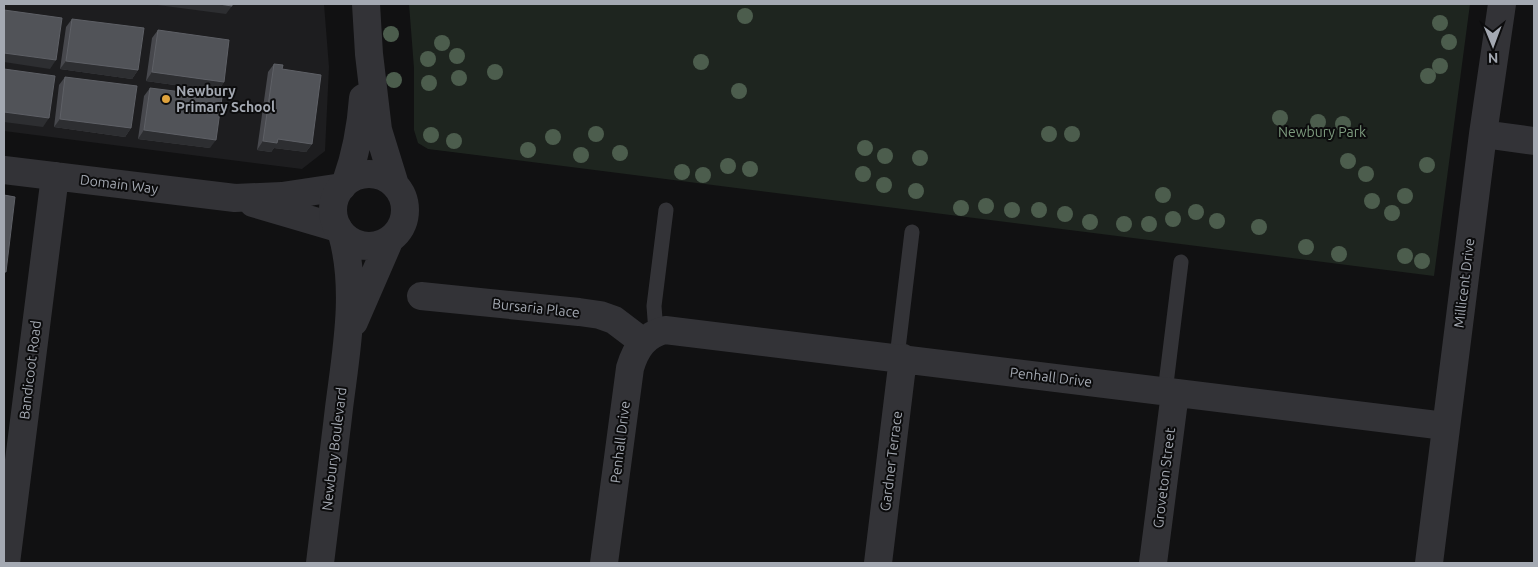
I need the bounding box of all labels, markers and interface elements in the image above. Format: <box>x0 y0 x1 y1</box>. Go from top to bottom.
north arrow <box>1468 20 1518 70</box>
text: N <box>1488 50 1499 66</box>
place label: Newbury Primary School <box>176 83 275 115</box>
marker: Newbury Primary School <box>160 93 172 105</box>
park label: Newbury Park <box>1278 124 1366 140</box>
street label: Domain Way <box>79 171 159 197</box>
street label: Millicent Drive <box>1451 237 1477 329</box>
street label: Bursaria Place <box>491 295 581 321</box>
street label: Bandicoot Road <box>16 320 44 420</box>
street label: Penhall Drive <box>1009 364 1093 390</box>
street label: Newbury Boulevard <box>318 386 350 512</box>
street label: Penhall Drive <box>607 400 633 484</box>
street label: Gardner Terrace <box>877 410 905 512</box>
street label: Groveton Street <box>1150 426 1178 529</box>

